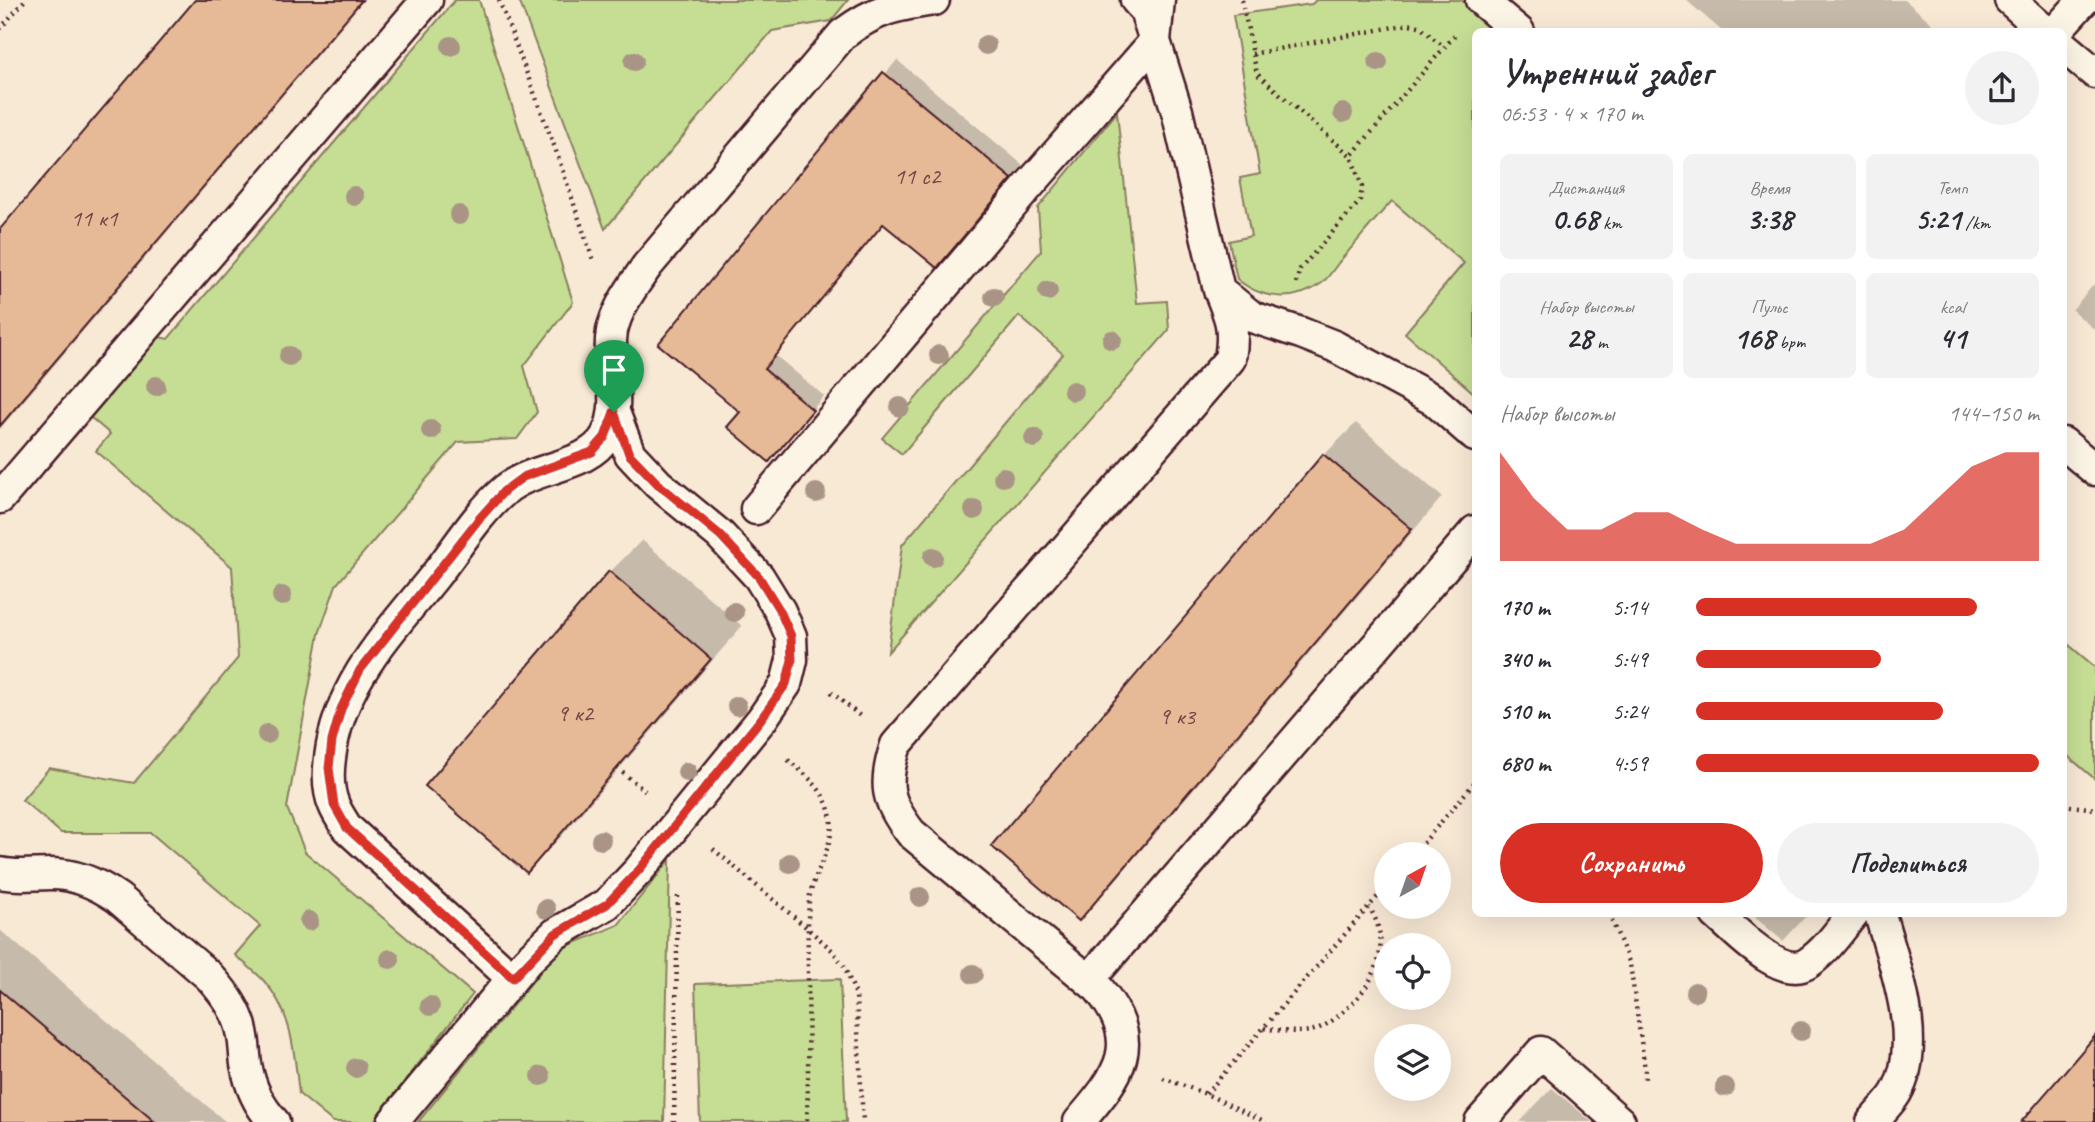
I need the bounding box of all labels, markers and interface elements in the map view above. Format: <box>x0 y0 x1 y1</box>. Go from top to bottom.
text: Утренний забег <box>1500 49 1712 96</box>
button: share <box>1965 51 2039 125</box>
text: 06:53 · 4 × 170 m <box>1500 99 1643 128</box>
house number: 11 с2 <box>894 161 943 191</box>
text: Дистанция <box>1549 176 1624 200</box>
text: Время <box>1749 176 1790 200</box>
text: Темп <box>1937 176 1968 200</box>
text: 0.68 <box>1551 200 1598 238</box>
text: 3:38 <box>1746 200 1793 238</box>
text: 5:21 <box>1915 200 1961 238</box>
house number: 11 к1 <box>70 203 119 233</box>
text: km <box>1598 211 1622 235</box>
text: /km <box>1961 211 1990 235</box>
text: Набор высоты <box>1539 295 1634 319</box>
text: Пульс <box>1751 295 1788 319</box>
text: kcal <box>1940 295 1965 319</box>
text: 28 <box>1565 319 1592 357</box>
text: 168 <box>1734 319 1775 357</box>
text: 41 <box>1939 319 1966 357</box>
text: m <box>1592 330 1608 354</box>
text: bpm <box>1775 330 1805 354</box>
pin <box>584 340 644 412</box>
icon: arrive <box>595 351 633 389</box>
text: Набор высоты <box>1500 399 1614 428</box>
text: 144–150 m <box>1948 399 2039 428</box>
text: 170 m <box>1500 593 1550 622</box>
text: 5:14 <box>1612 593 1648 622</box>
text: 340 m <box>1500 645 1550 674</box>
text: 5:49 <box>1612 645 1648 674</box>
text: 510 m <box>1500 697 1549 726</box>
text: 5:24 <box>1612 697 1648 726</box>
house number: 9 к2 <box>557 698 595 728</box>
house number: 9 к3 <box>1159 701 1197 731</box>
text: 680 m <box>1500 749 1550 778</box>
text: 4:59 <box>1612 749 1648 778</box>
button: Сохранить <box>1500 823 1763 903</box>
button: Поделиться <box>1777 823 2039 903</box>
north arrow <box>1374 842 1451 919</box>
map controls <box>1374 842 1451 1101</box>
button: locate <box>1374 933 1451 1010</box>
button: layers <box>1374 1024 1451 1101</box>

